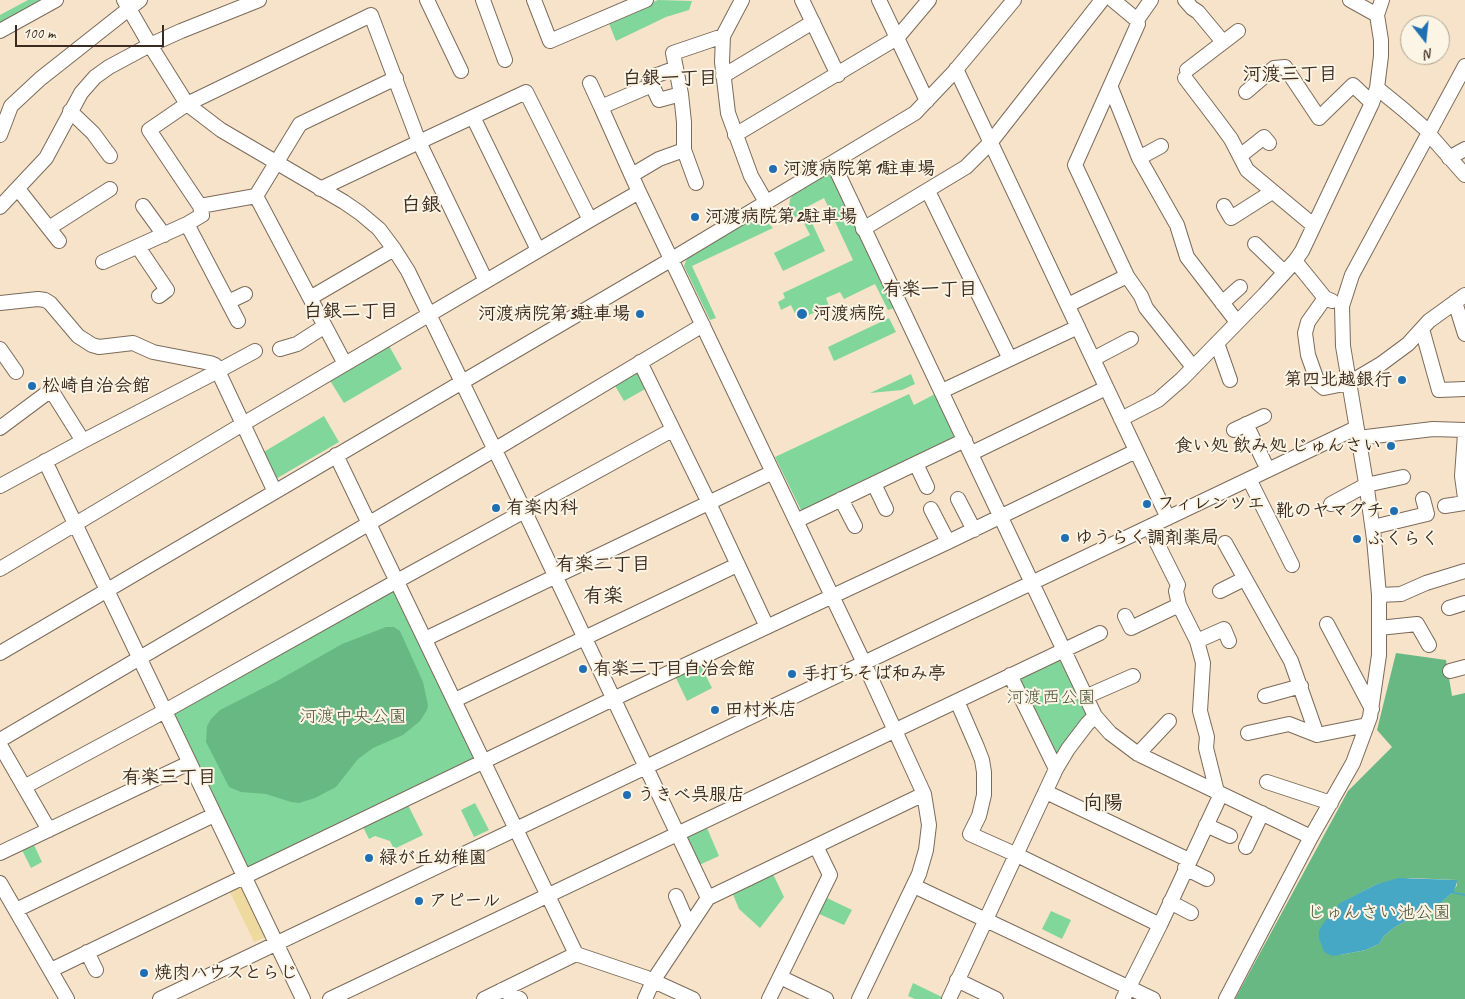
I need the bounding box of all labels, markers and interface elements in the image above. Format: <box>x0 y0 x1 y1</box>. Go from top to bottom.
scale bar <box>18 15 166 47</box>
north arrow <box>1400 15 1450 65</box>
text: 100 m <box>23 24 55 43</box>
text: N <box>1422 45 1436 63</box>
district label: 河渡三丁目 <box>1243 64 1337 86</box>
district label: 白銀一丁目 <box>623 68 717 90</box>
place label: 河渡病院第1駐車場 <box>783 158 935 180</box>
marker: 河渡病院第1駐車場 <box>767 163 779 175</box>
district label: 白銀 <box>401 194 441 218</box>
place label: 河渡病院第2駐車場 <box>705 206 857 228</box>
marker: 河渡病院第2駐車場 <box>689 211 701 223</box>
district label: 有楽一丁目 <box>883 279 977 301</box>
district label: 白銀二丁目 <box>304 301 398 323</box>
place label: 河渡病院第3駐車場 <box>478 303 630 325</box>
place label: 河渡病院 <box>813 303 885 325</box>
marker: 河渡病院 <box>795 307 809 321</box>
marker: 河渡病院第3駐車場 <box>634 308 646 320</box>
place label: 第四北越銀行 <box>1284 369 1392 391</box>
marker: 第四北越銀行 <box>1396 374 1408 386</box>
place label: 松崎自治会館 <box>42 375 150 397</box>
marker: 松崎自治会館 <box>26 380 38 392</box>
place label: 食い処 飲み処 じゅんさい <box>1174 435 1381 457</box>
marker: 食い処 飲み処 じゅんさい <box>1385 440 1397 452</box>
place label: フィレンツエ <box>1157 493 1265 515</box>
place label: 有楽内科 <box>506 497 578 519</box>
marker: フィレンツエ <box>1141 498 1153 510</box>
place label: 靴のヤマグチ <box>1276 500 1384 522</box>
marker: 有楽内科 <box>490 502 502 514</box>
marker: 靴のヤマグチ <box>1388 505 1400 517</box>
place label: ゆうらく調剤薬局 <box>1075 527 1219 549</box>
place label: ふくらく <box>1367 528 1439 550</box>
marker: ゆうらく調剤薬局 <box>1059 532 1071 544</box>
marker: ふくらく <box>1351 533 1363 545</box>
district label: 有楽二丁目 <box>556 554 650 576</box>
district label: 有楽 <box>583 585 623 609</box>
place label: 有楽二丁目自治会館 <box>593 658 755 680</box>
marker: 有楽二丁目自治会館 <box>577 663 589 675</box>
place label: 手打ちそば和み亭 <box>802 663 946 685</box>
marker: 手打ちそば和み亭 <box>786 668 798 680</box>
park label: 河渡西公園 <box>1006 687 1096 709</box>
place label: 田村米店 <box>725 699 797 721</box>
marker: 田村米店 <box>709 704 721 716</box>
park label: 河渡中央公園 <box>299 706 407 728</box>
district label: 有楽三丁目 <box>122 767 216 789</box>
place label: うきべ呉服店 <box>637 784 745 806</box>
marker: うきべ呉服店 <box>621 789 633 801</box>
district label: 向陽 <box>1083 792 1123 816</box>
place label: 緑が丘幼稚園 <box>379 847 487 869</box>
marker: 緑が丘幼稚園 <box>363 852 375 864</box>
place label: アピール <box>429 890 500 912</box>
marker: アピール <box>413 895 425 907</box>
park label: じゅんさい池公園 <box>1307 902 1451 924</box>
place label: 焼肉ハウスとらじ <box>154 962 298 984</box>
marker: 焼肉ハウスとらじ <box>138 967 150 979</box>

